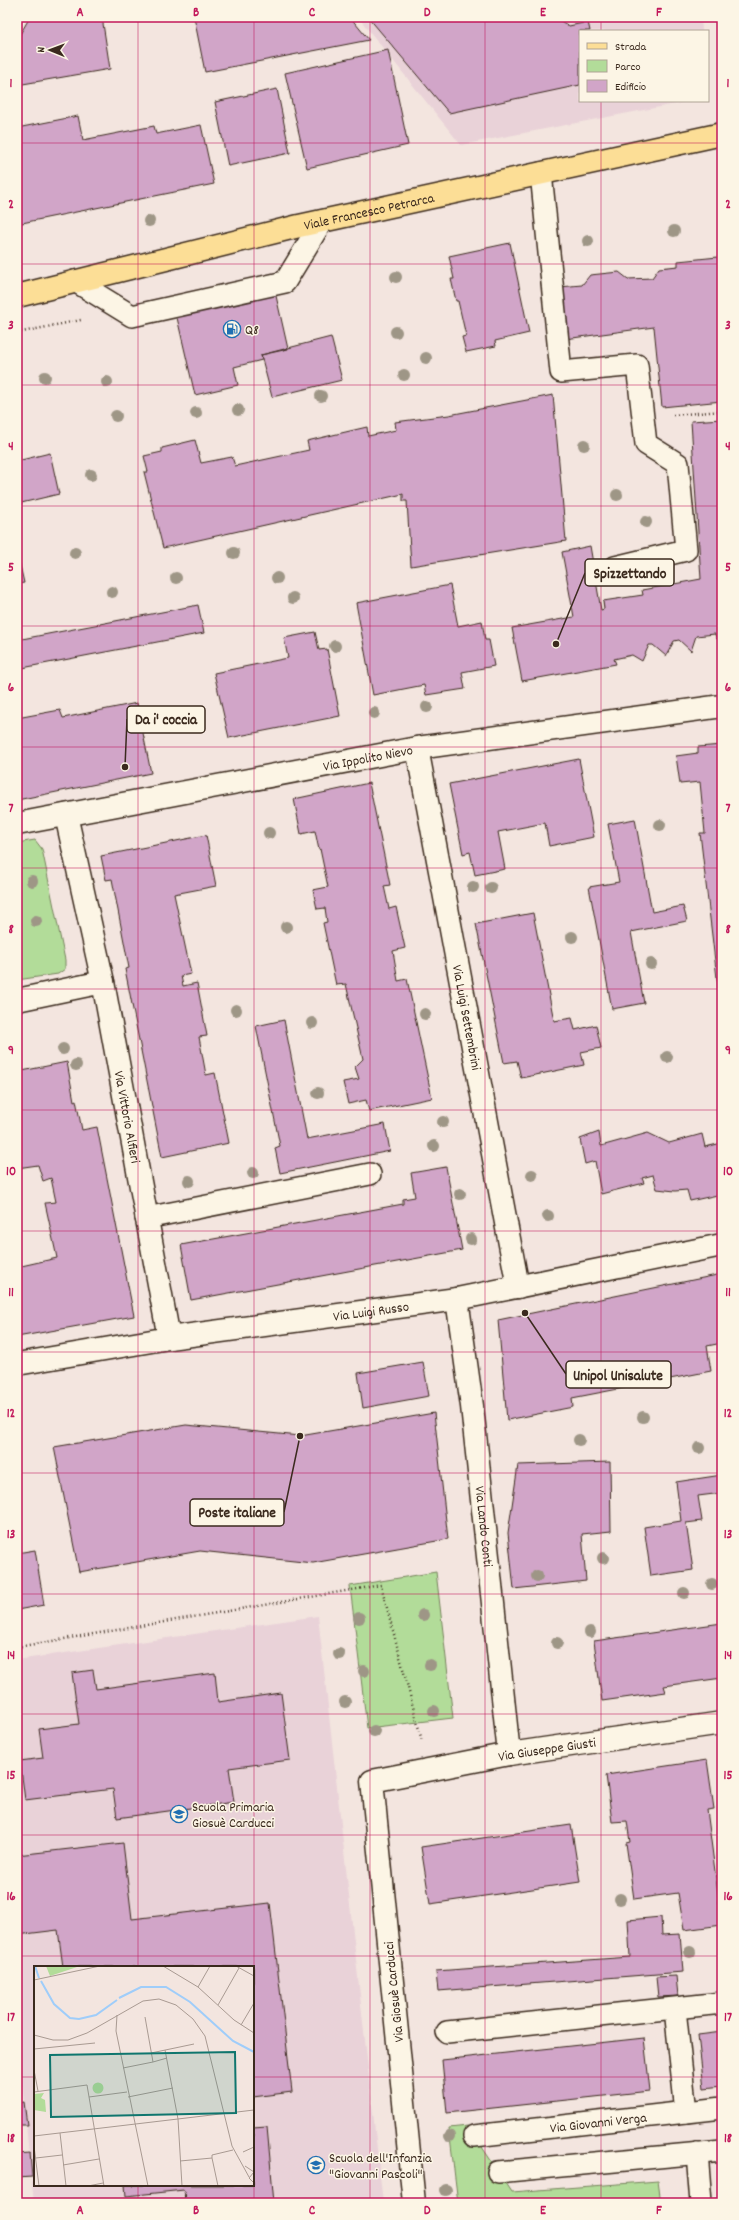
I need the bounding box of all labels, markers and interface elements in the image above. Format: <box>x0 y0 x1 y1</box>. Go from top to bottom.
text: A <box>76 4 84 23</box>
text: B <box>193 4 199 23</box>
text: C <box>309 4 316 23</box>
text: D <box>424 4 431 23</box>
text: E <box>540 4 547 23</box>
text: F <box>656 4 662 23</box>
north arrow <box>30 30 70 70</box>
legend <box>579 30 709 102</box>
text: Strada <box>615 39 646 56</box>
text: N <box>34 46 50 53</box>
text: Parco <box>615 59 641 76</box>
text: 1 <box>10 75 13 94</box>
text: 1 <box>727 75 730 94</box>
text: Edificio <box>615 79 646 96</box>
street label: Viale Francesco Petrarca <box>302 189 437 237</box>
text: 2 <box>8 196 14 215</box>
text: 2 <box>725 196 731 215</box>
text: 3 <box>8 317 14 336</box>
text: 3 <box>725 317 731 336</box>
fuel station icon: Q8 <box>222 319 242 339</box>
place label: Q8 <box>245 321 259 341</box>
text: 4 <box>8 438 14 457</box>
text: 4 <box>725 438 731 457</box>
text: 5 <box>8 559 14 578</box>
callout: Spizzettando <box>585 559 674 586</box>
text: 5 <box>725 559 731 578</box>
text: Spizzettando <box>593 564 667 586</box>
text: 6 <box>8 679 15 698</box>
text: 6 <box>725 679 732 698</box>
callout: Da i' coccia <box>127 706 205 733</box>
text: Da i' coccia <box>135 710 198 732</box>
street label: Via Ippolito Nievo <box>322 741 415 778</box>
text: 7 <box>9 800 14 819</box>
text: 7 <box>726 800 731 819</box>
text: 8 <box>8 921 14 940</box>
text: 8 <box>725 921 731 940</box>
street label: Via Luigi Settembrini <box>446 963 485 1072</box>
text: 9 <box>8 1042 14 1061</box>
text: 9 <box>725 1042 731 1061</box>
street label: Via Vittorio Alfieri <box>108 1069 144 1165</box>
text: 10 <box>6 1163 16 1182</box>
text: 10 <box>723 1163 733 1182</box>
text: 11 <box>8 1284 14 1303</box>
text: 11 <box>725 1284 731 1303</box>
street label: Via Luigi Russo <box>332 1298 410 1328</box>
callout: Unipol Unisalute <box>566 1361 671 1388</box>
text: Unipol Unisalute <box>573 1366 663 1388</box>
text: 12 <box>7 1405 16 1424</box>
text: 12 <box>724 1405 733 1424</box>
street label: Via Lando Conti <box>469 1485 497 1568</box>
callout: Poste italiane <box>190 1499 284 1526</box>
text: Poste italiane <box>198 1503 276 1525</box>
text: 13 <box>7 1526 16 1545</box>
text: 13 <box>724 1526 733 1545</box>
text: 14 <box>7 1647 15 1666</box>
text: 14 <box>724 1647 732 1666</box>
street label: Via Giuseppe Giusti <box>497 1733 598 1768</box>
text: 15 <box>7 1767 15 1786</box>
text: 15 <box>724 1767 732 1786</box>
place label: Scuola Primaria Giosuè Carducci <box>192 1798 275 1834</box>
school or university icon: Scuola Primaria Giosuè Carducci <box>169 1804 189 1824</box>
text: 16 <box>6 1888 16 1907</box>
text: 16 <box>723 1888 733 1907</box>
street label: Via Giosuè Carducci <box>380 1940 410 2043</box>
inset map <box>34 1966 254 2186</box>
text: 17 <box>7 2009 15 2028</box>
text: 17 <box>724 2009 732 2028</box>
street label: Via Giovanni Verga <box>549 2109 648 2139</box>
text: 18 <box>7 2130 15 2149</box>
text: 18 <box>724 2130 732 2149</box>
place label: Scuola dell'Infanzia "Giovanni Pascoli" <box>329 2149 432 2185</box>
school or university icon: Scuola dell'Infanzia "Giovanni Pascoli" <box>306 2155 326 2175</box>
text: A <box>76 2202 84 2220</box>
text: B <box>193 2202 199 2220</box>
text: C <box>309 2202 316 2220</box>
text: D <box>424 2202 431 2220</box>
text: E <box>540 2202 547 2220</box>
text: F <box>656 2202 662 2220</box>

